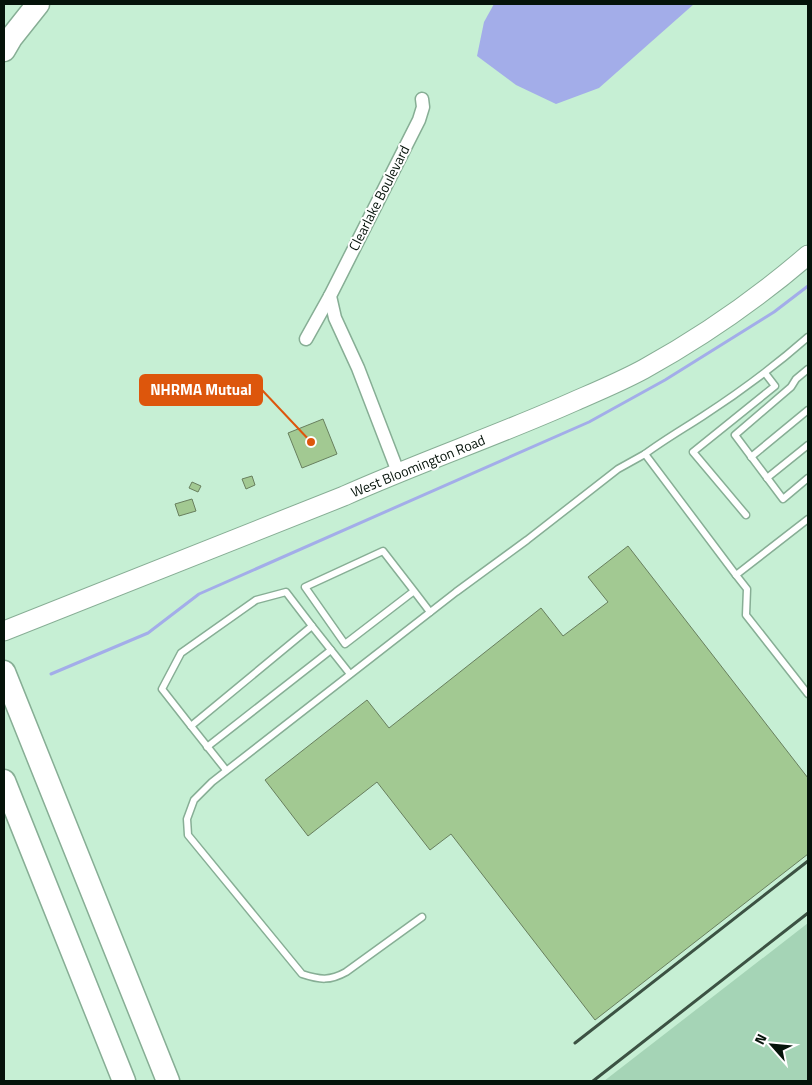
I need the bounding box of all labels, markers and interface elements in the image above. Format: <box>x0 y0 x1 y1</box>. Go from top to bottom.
street label: Clearlake Boulevard <box>343 141 414 254</box>
callout: NHRMA Mutual <box>140 375 262 405</box>
text: NHRMA Mutual <box>150 378 252 401</box>
street label: West Bloomington Road <box>348 429 488 502</box>
north arrow <box>747 1020 797 1070</box>
text: N <box>748 1030 772 1048</box>

